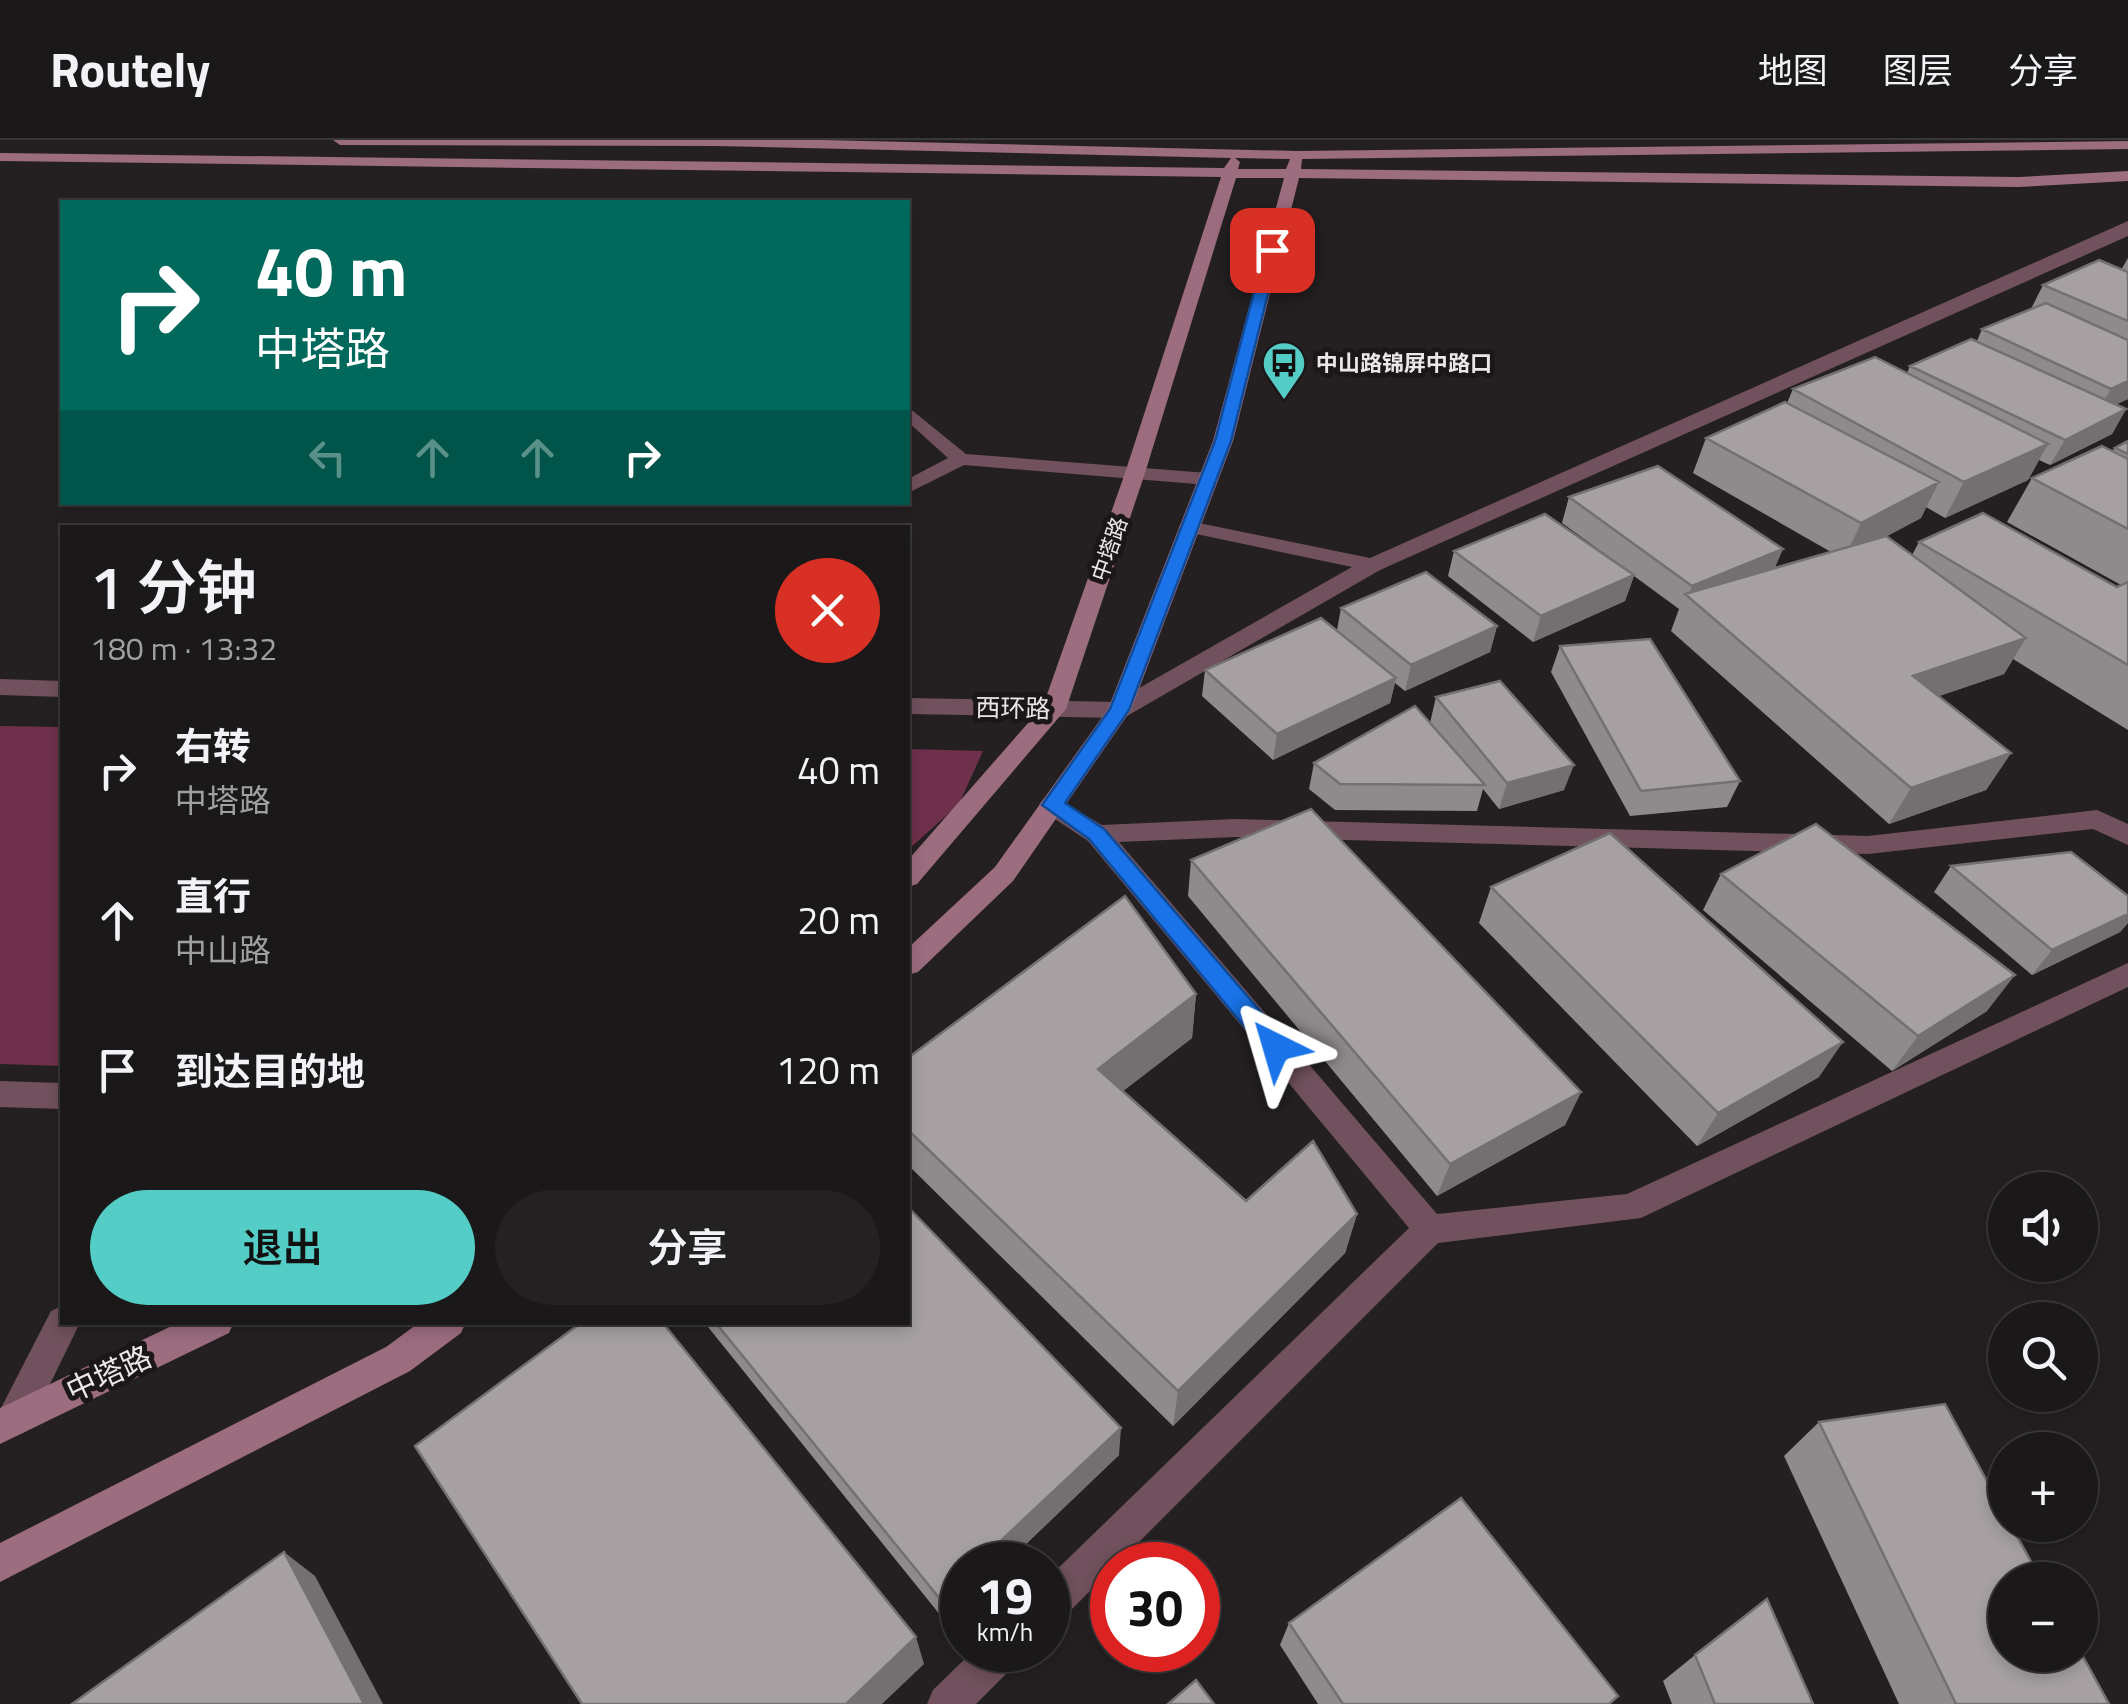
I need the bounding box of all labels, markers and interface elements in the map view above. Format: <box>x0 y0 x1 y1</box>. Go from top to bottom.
text: Routely <box>50 33 210 106</box>
text: 地图 <box>1758 43 1828 97</box>
text: 图层 <box>1883 43 1953 97</box>
text: 分享 <box>2008 43 2078 97</box>
pin <box>1230 208 1315 293</box>
text: 40 m <box>255 217 408 323</box>
icon: arrive <box>1245 223 1300 278</box>
icon: right <box>90 240 220 370</box>
text: 中塔路 <box>255 314 390 382</box>
bus stop icon: 中山路锦屏中路口 <box>1261 340 1307 401</box>
place label: 中山路锦屏中路口 <box>1316 346 1492 380</box>
icon: left <box>300 430 355 485</box>
icon: ahead <box>405 430 460 485</box>
icon: ahead <box>510 430 565 485</box>
icon: right <box>615 430 670 485</box>
street label: 中塔路 <box>1082 512 1136 586</box>
text: 1 分钟 <box>90 541 257 632</box>
button: close <box>775 558 880 663</box>
text: 180 m · 13:32 <box>90 624 277 672</box>
street label: 西环路 <box>975 688 1051 728</box>
text: 右转 <box>175 717 251 775</box>
text: 40 m <box>797 741 880 799</box>
icon: right <box>90 743 145 798</box>
text: 中塔路 <box>175 776 271 824</box>
text: 直行 <box>175 867 251 925</box>
text: 20 m <box>797 891 880 949</box>
icon: ahead <box>90 893 145 948</box>
text: 中山路 <box>175 926 271 974</box>
position arrow <box>1224 995 1328 1099</box>
text: 120 m <box>776 1041 880 1099</box>
text: 到达目的地 <box>175 1042 365 1100</box>
icon: arrive <box>90 1043 145 1098</box>
map controls <box>1988 1172 2098 1672</box>
button: sound <box>1988 1172 2098 1282</box>
button: 退出 <box>90 1190 475 1305</box>
button: 分享 <box>495 1190 880 1305</box>
button: search <box>1988 1302 2098 1412</box>
street label: 中塔路 <box>58 1333 159 1413</box>
button: + <box>1988 1432 2098 1542</box>
speed limit sign: 30 <box>1090 1542 1220 1672</box>
text: 19 <box>977 1557 1033 1633</box>
button: − <box>1988 1562 2098 1672</box>
text: km/h <box>977 1613 1033 1651</box>

